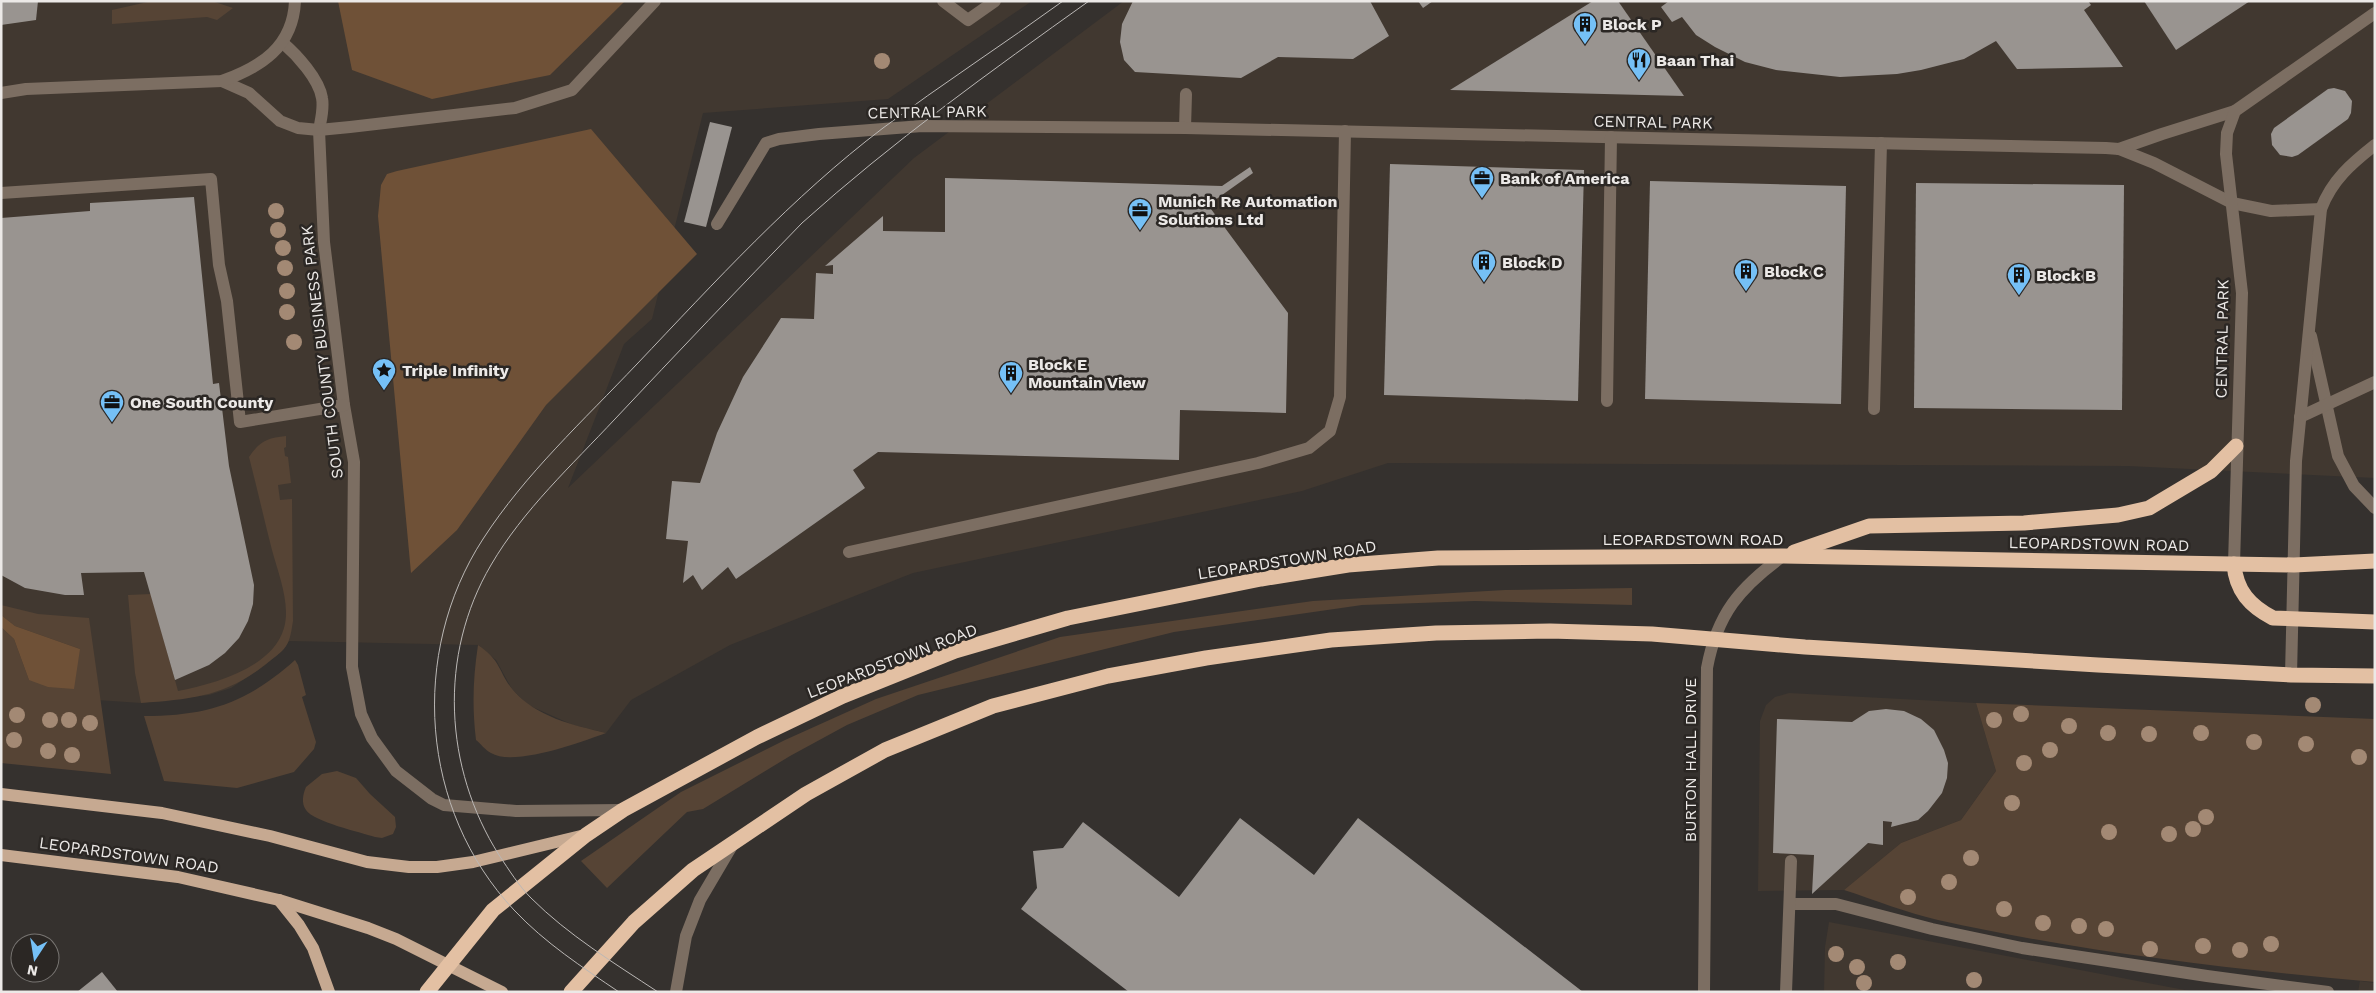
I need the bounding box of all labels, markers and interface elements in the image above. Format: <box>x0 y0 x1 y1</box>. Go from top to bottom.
building icon: Block P <box>1572 11 1598 45</box>
place label: Block P <box>1602 15 1662 34</box>
restaurant icon: Baan Thai <box>1626 47 1652 81</box>
place label: Baan Thai <box>1656 51 1734 70</box>
street label: CENTRAL PARK <box>867 101 987 123</box>
street label: CENTRAL PARK <box>1593 111 1713 133</box>
office icon: Bank of America <box>1469 165 1495 199</box>
place label: Bank of America <box>1500 169 1630 188</box>
place label: Munich Re Automation Solutions Ltd <box>1158 192 1337 229</box>
office icon: Munich Re Automation Solutions Ltd <box>1127 197 1153 231</box>
street label: SOUTH COUNTY BUSINESS PARK <box>297 224 347 480</box>
building icon: Block D <box>1471 249 1497 283</box>
place label: Block D <box>1502 253 1563 272</box>
building icon: Block C <box>1733 258 1759 292</box>
place label: Block C <box>1764 262 1824 281</box>
building icon: Block B <box>2006 262 2032 296</box>
place label: Block B <box>2036 266 2096 285</box>
street label: CENTRAL PARK <box>2211 279 2233 399</box>
place label: Block E Mountain View <box>1028 355 1147 392</box>
place icon: Triple Infinity <box>371 357 397 391</box>
building icon: Block E Mountain View <box>998 360 1024 394</box>
place label: Triple Infinity <box>402 361 510 380</box>
office icon: One South County <box>99 389 125 423</box>
place label: One South County <box>130 393 274 412</box>
street label: LEOPARDSTOWN ROAD <box>1603 530 1784 549</box>
street label: LEOPARDSTOWN ROAD <box>2008 533 2190 555</box>
street label: LEOPARDSTOWN ROAD <box>1196 536 1378 584</box>
street label: LEOPARDSTOWN ROAD <box>804 620 980 702</box>
street label: BURTON HALL DRIVE <box>1681 678 1700 842</box>
street label: LEOPARDSTOWN ROAD <box>38 833 220 877</box>
north arrow <box>10 933 60 983</box>
text: N <box>26 962 39 980</box>

